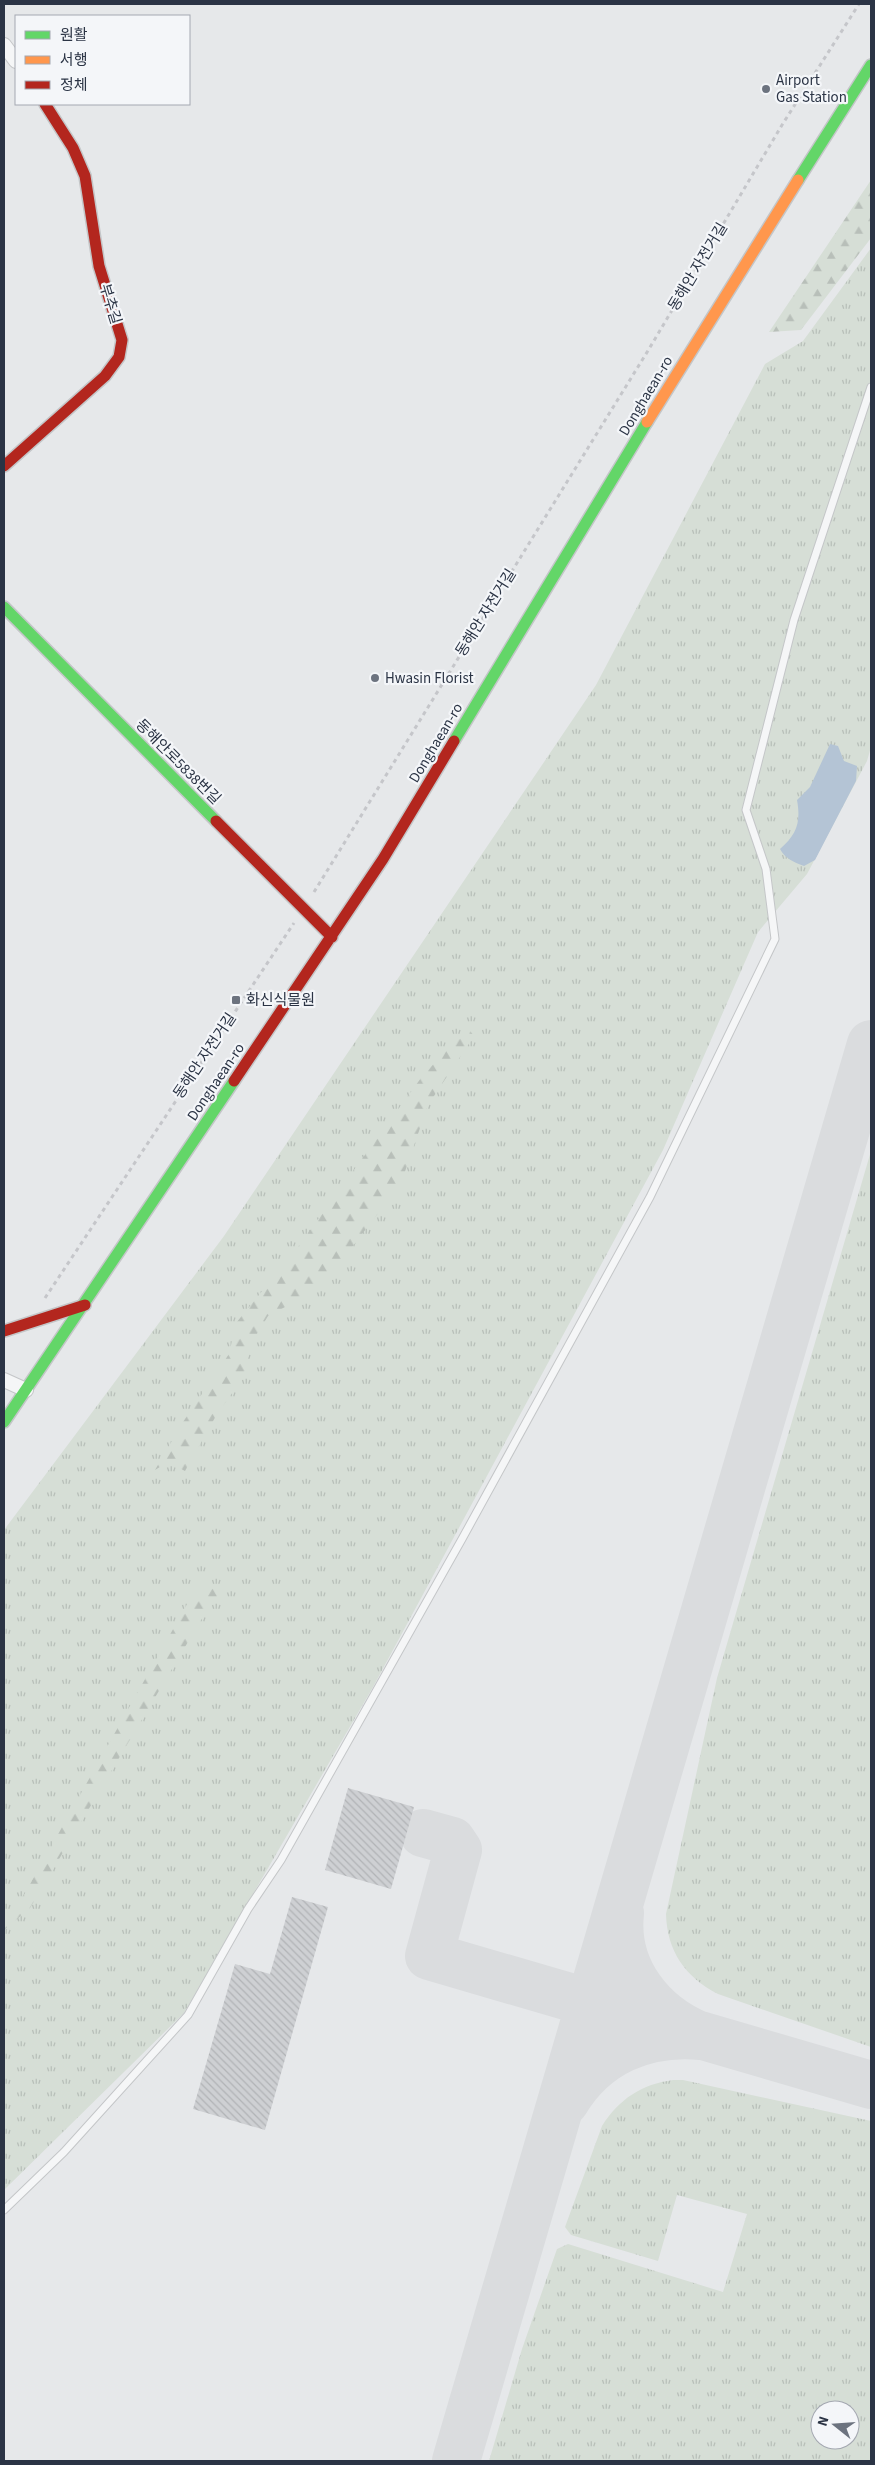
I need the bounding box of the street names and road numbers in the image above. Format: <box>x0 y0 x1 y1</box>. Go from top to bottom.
street label: 동해안 자전거길 <box>663 219 733 315</box>
street label: 부추길 <box>94 281 126 327</box>
street label: Donghaean-ro <box>614 352 678 440</box>
street label: 동해안 자전거길 <box>451 565 521 661</box>
street label: Donghaean-ro <box>404 699 468 787</box>
street label: 동해안로5838번길 <box>131 715 225 809</box>
street label: 동해안 자전거길 <box>168 1009 242 1103</box>
street label: Donghaean-ro <box>182 1039 250 1125</box>

